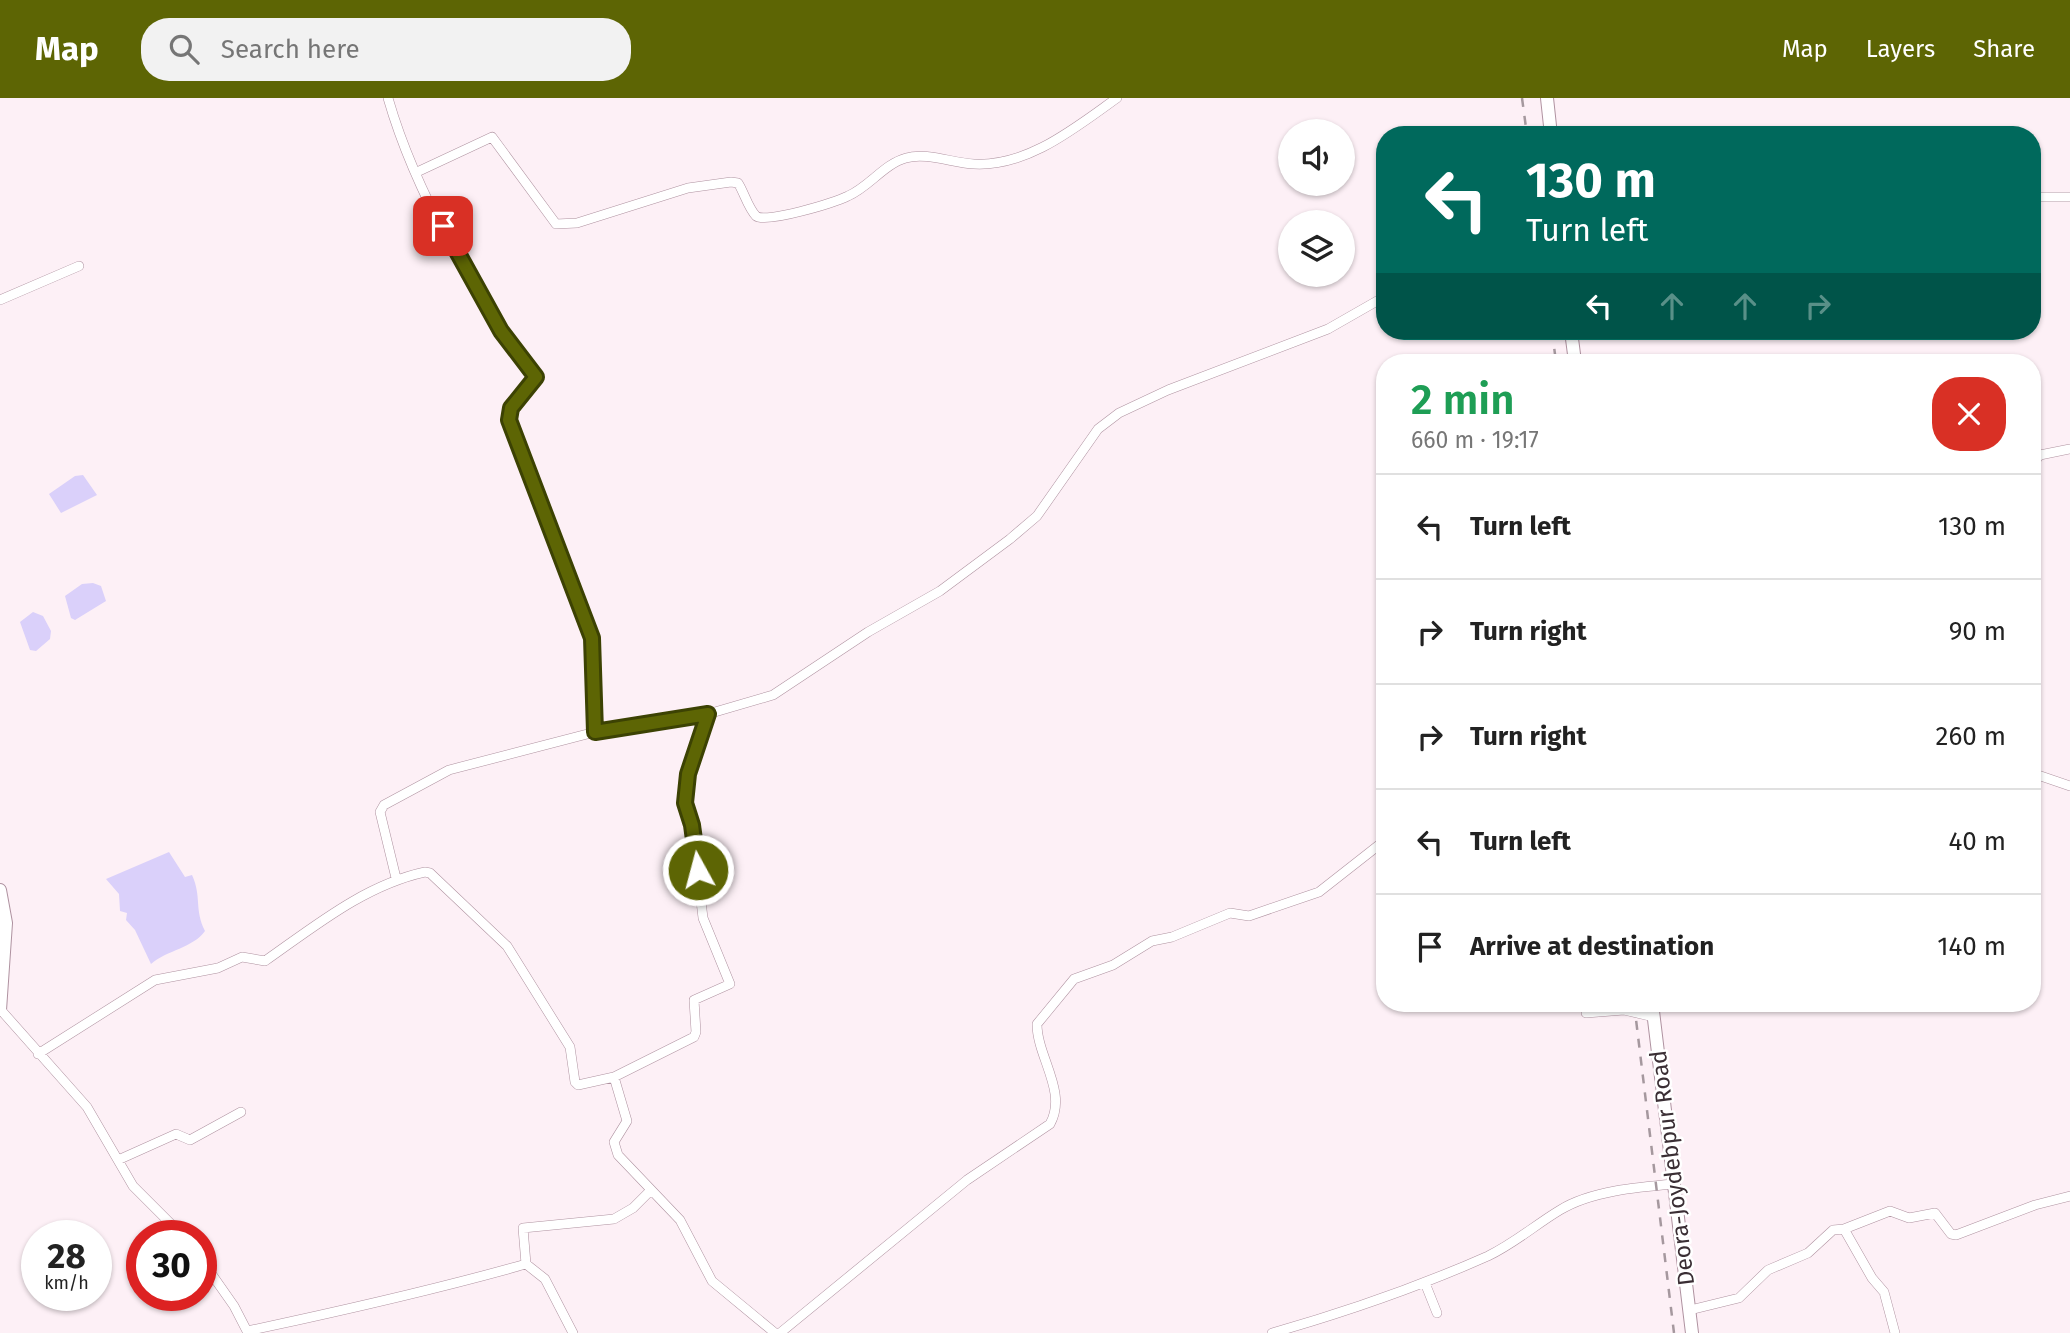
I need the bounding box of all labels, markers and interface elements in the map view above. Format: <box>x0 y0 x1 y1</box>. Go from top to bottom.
search box <box>141 18 631 81</box>
text: Map <box>35 29 99 69</box>
icon: search <box>165 30 203 68</box>
text: Search here <box>221 34 360 65</box>
text: Map <box>1782 35 1828 63</box>
text: Layers <box>1866 35 1935 63</box>
text: Share <box>1973 35 2035 63</box>
map controls <box>1278 119 1355 287</box>
button: sound <box>1278 119 1355 196</box>
text: 130 m <box>1526 151 1656 210</box>
icon: left <box>1411 154 1502 245</box>
pin <box>413 196 473 256</box>
icon: arrive <box>424 207 462 245</box>
button: layers <box>1278 210 1355 287</box>
text: Turn left <box>1526 211 1648 249</box>
icon: left <box>1580 287 1618 325</box>
icon: ahead <box>1653 287 1691 325</box>
icon: ahead <box>1726 287 1764 325</box>
icon: right <box>1799 287 1837 325</box>
text: 2 min <box>1411 375 1515 425</box>
button: close <box>1932 377 2006 451</box>
text: 660 m · 19:17 <box>1411 426 1539 454</box>
icon: left <box>1411 508 1449 546</box>
text: Turn left <box>1470 511 1571 542</box>
text: 130 m <box>1938 511 2006 542</box>
icon: right <box>1411 613 1449 651</box>
text: Turn right <box>1470 616 1587 647</box>
text: 90 m <box>1949 616 2006 647</box>
icon: right <box>1411 718 1449 756</box>
text: Turn right <box>1470 721 1587 752</box>
text: 260 m <box>1936 721 2006 752</box>
icon: left <box>1411 823 1449 861</box>
text: Turn left <box>1470 826 1571 857</box>
text: 40 m <box>1948 826 2006 857</box>
position arrow <box>661 833 735 907</box>
icon: arrive <box>1411 928 1449 966</box>
text: Arrive at destination <box>1470 931 1714 962</box>
text: 140 m <box>1937 931 2006 962</box>
street label: Deora-Joydebpur Road <box>1644 1049 1700 1287</box>
speed limit sign: 30 <box>126 1220 217 1311</box>
text: 28 <box>47 1235 86 1277</box>
text: km/h <box>44 1272 89 1294</box>

